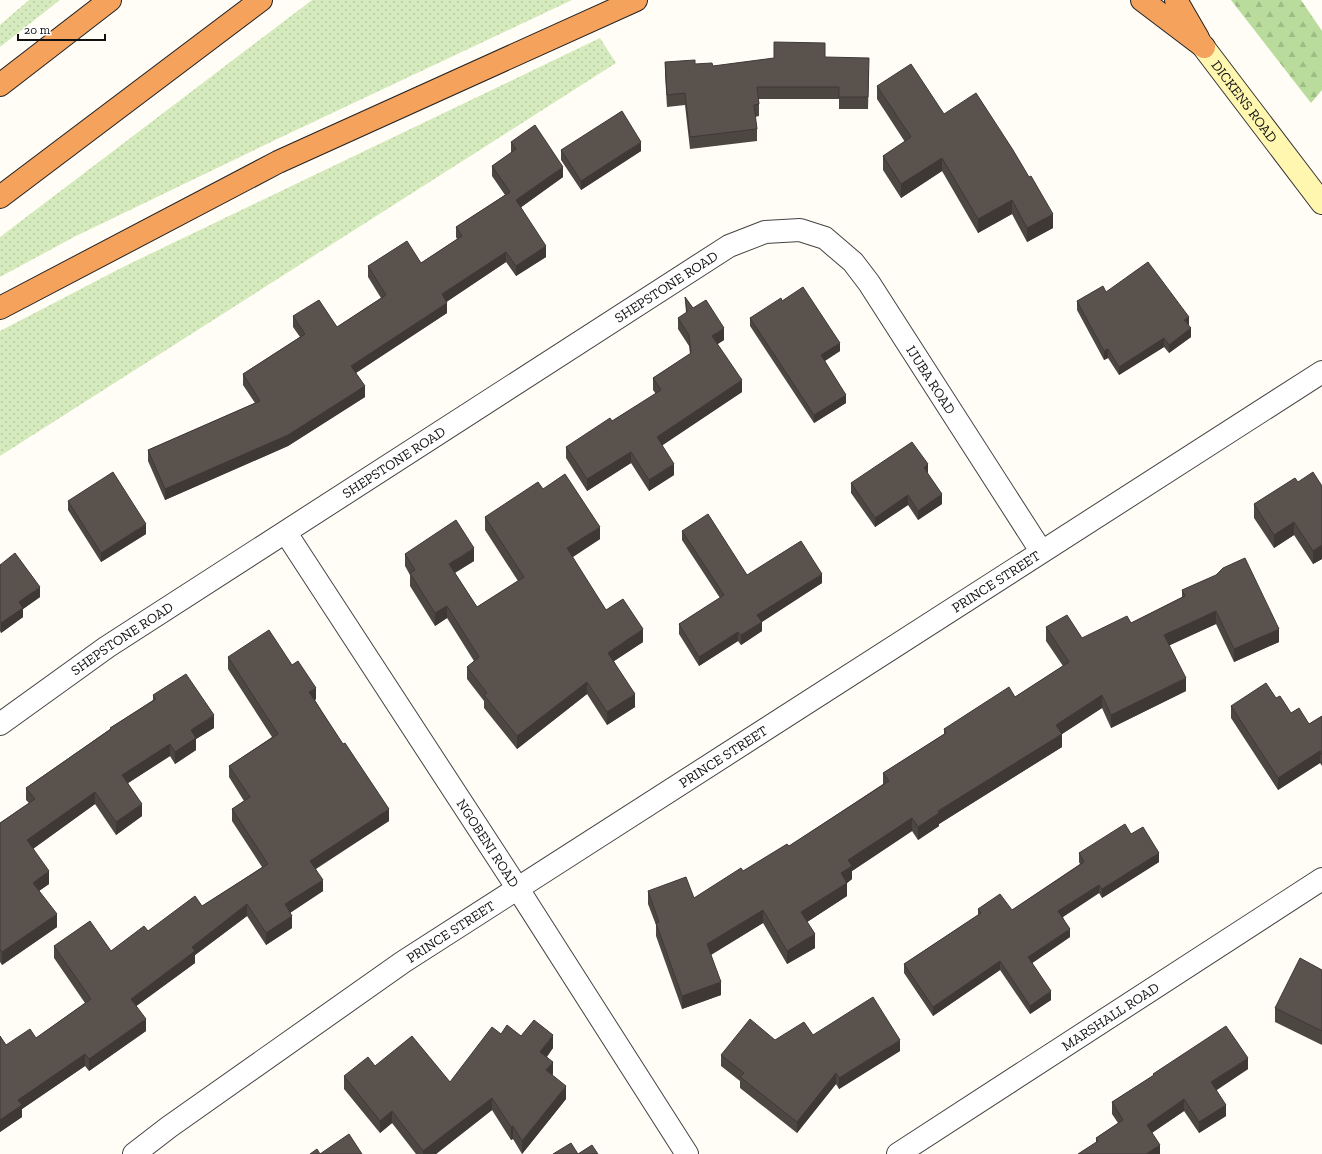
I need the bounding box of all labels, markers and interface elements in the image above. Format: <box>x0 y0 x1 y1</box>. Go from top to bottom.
scale bar <box>18 16 105 42</box>
text: 20 m <box>24 23 51 37</box>
street label: DICKENS ROAD <box>1208 57 1281 146</box>
street label: SHEPSTONE ROAD <box>611 247 721 326</box>
street label: IJUBA ROAD <box>903 342 959 417</box>
street label: SHEPSTONE ROAD <box>339 423 449 502</box>
street label: PRINCE STREET <box>948 547 1043 616</box>
street label: SHEPSTONE ROAD <box>67 598 176 679</box>
street label: PRINCE STREET <box>676 722 771 791</box>
street label: NGOBENI ROAD <box>453 796 523 890</box>
street label: PRINCE STREET <box>403 897 498 966</box>
street label: MARSHALL ROAD <box>1058 978 1162 1054</box>

